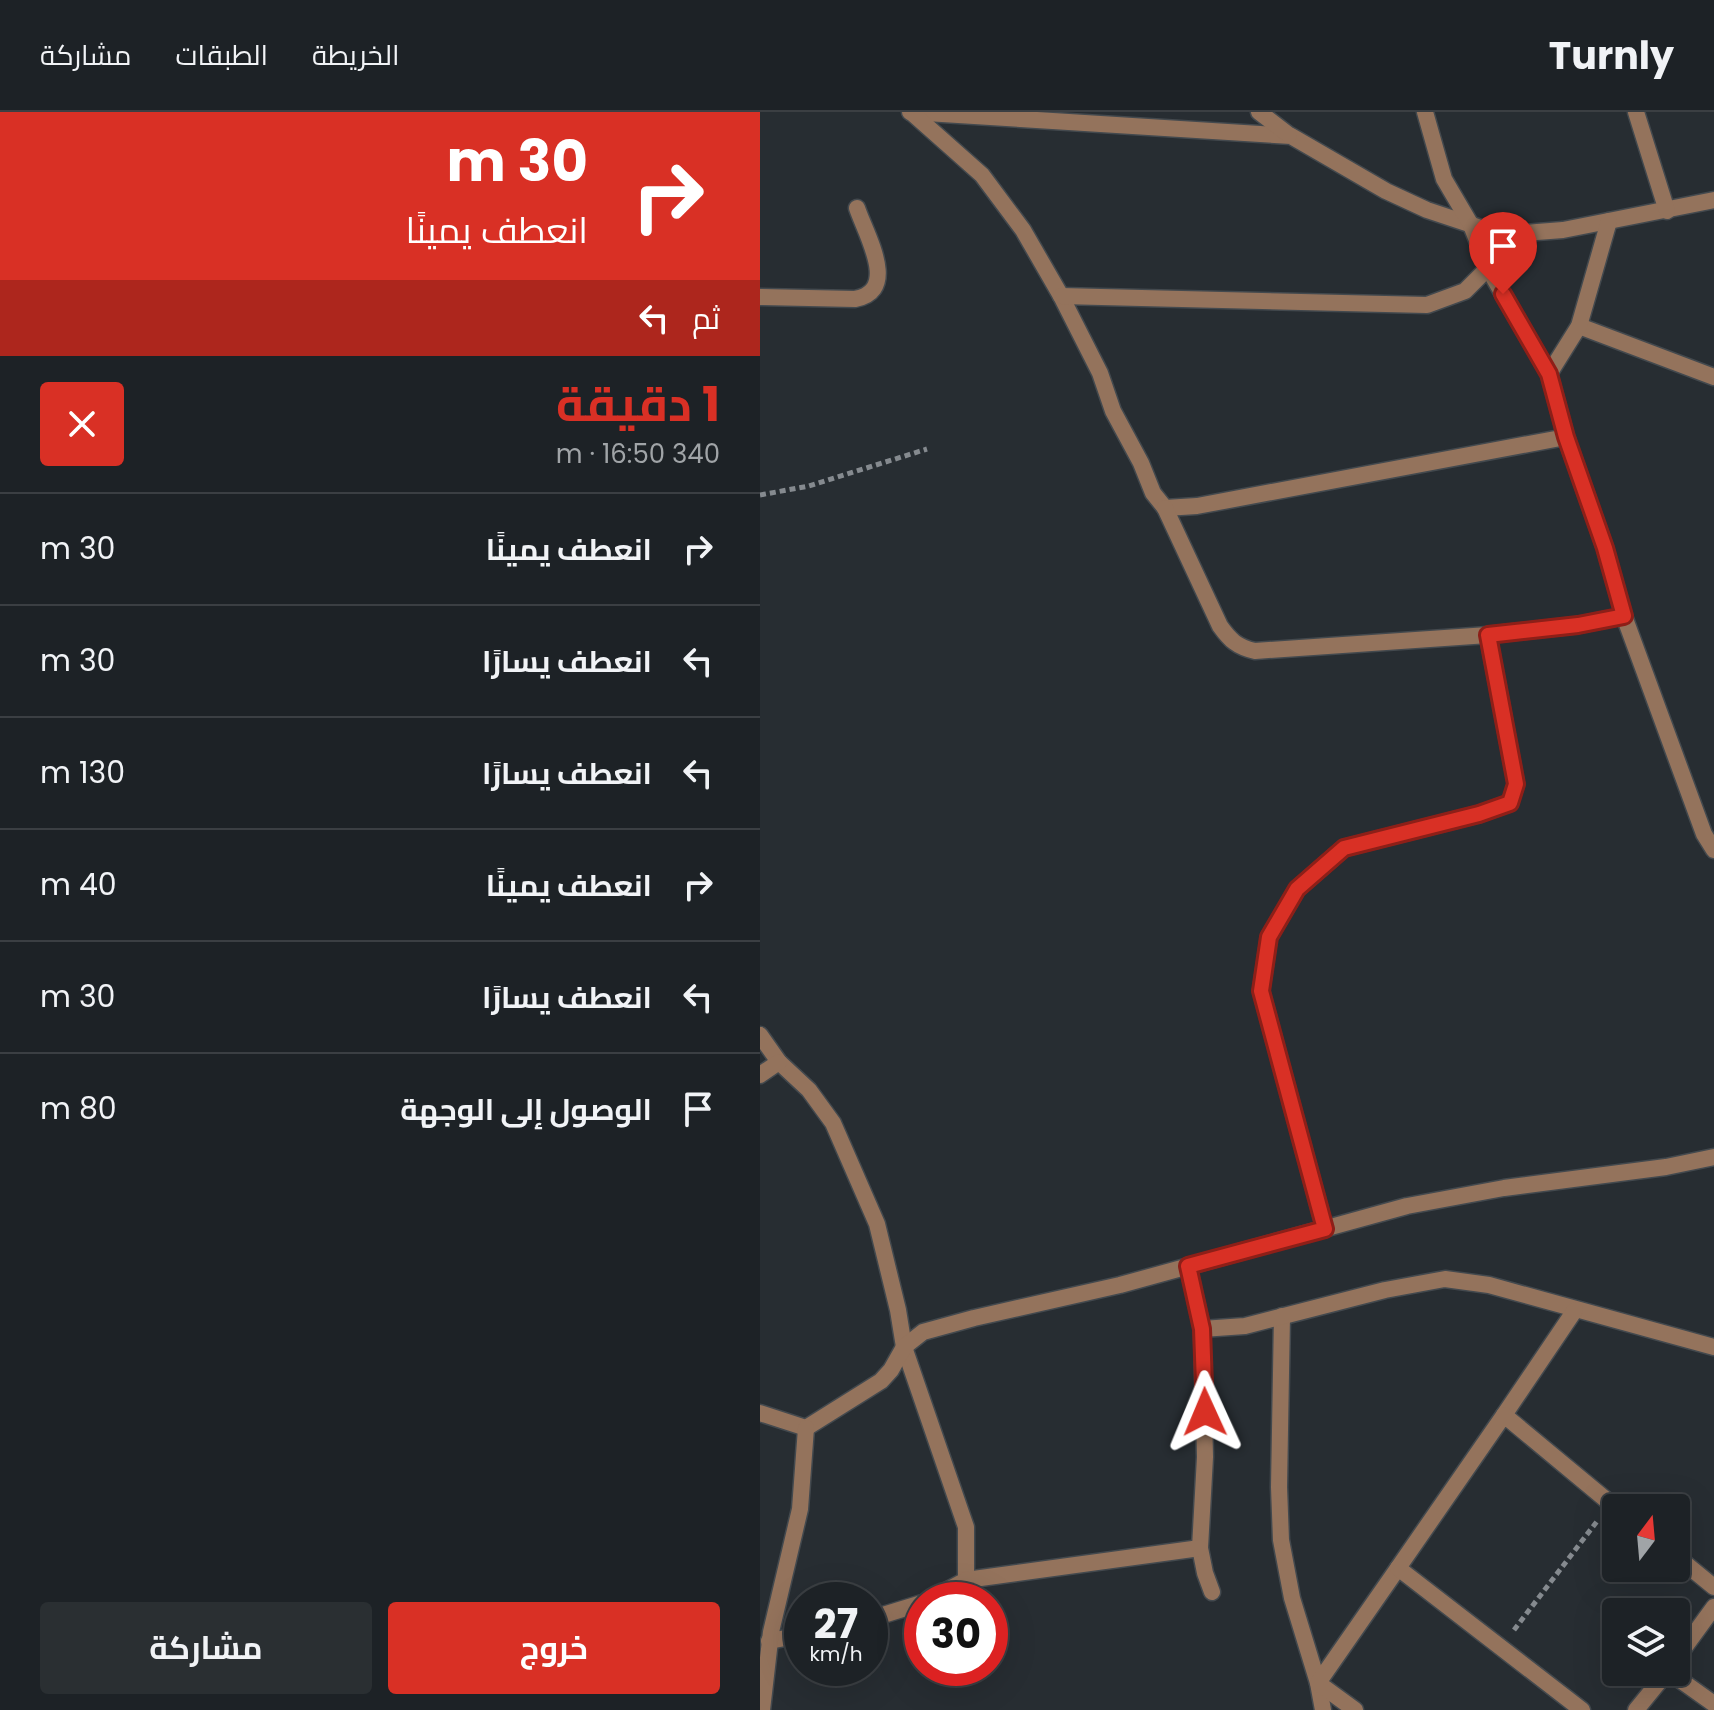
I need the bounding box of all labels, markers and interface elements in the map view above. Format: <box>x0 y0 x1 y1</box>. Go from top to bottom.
text: Turnly <box>1549 29 1674 82</box>
text: مشاركة <box>40 36 131 75</box>
text: الطبقات <box>175 36 268 75</box>
text: الخريطة <box>312 36 399 75</box>
text: 30 m <box>446 122 588 201</box>
icon: right <box>616 144 720 248</box>
text: انعطف يمينًا <box>406 205 588 256</box>
pin <box>1469 212 1537 294</box>
icon: arrive <box>1481 224 1525 268</box>
icon: left <box>632 296 676 340</box>
text: ثم <box>692 297 720 340</box>
text: 1 دقيقة <box>556 371 720 438</box>
button: close <box>40 382 124 466</box>
text: 340 m · 16:50 <box>556 436 720 472</box>
text: 30 m <box>40 527 115 570</box>
icon: right <box>676 527 720 571</box>
text: انعطف يمينًا <box>486 528 652 571</box>
text: 30 m <box>40 639 115 682</box>
icon: left <box>676 639 720 683</box>
text: انعطف يسارًا <box>482 640 652 683</box>
text: 130 m <box>40 751 125 794</box>
icon: left <box>676 751 720 795</box>
text: انعطف يسارًا <box>482 752 652 795</box>
text: 40 m <box>40 863 117 906</box>
icon: right <box>676 863 720 907</box>
text: انعطف يمينًا <box>486 864 652 907</box>
text: 30 m <box>40 975 115 1018</box>
icon: left <box>676 975 720 1019</box>
text: انعطف يسارًا <box>482 976 652 1019</box>
text: 80 m <box>40 1087 117 1130</box>
icon: arrive <box>676 1087 720 1131</box>
text: الوصول إلى الوجهة <box>400 1088 652 1131</box>
position arrow <box>1163 1370 1247 1454</box>
north arrow <box>1602 1494 1690 1582</box>
map controls <box>1602 1494 1690 1686</box>
speed limit sign: 30 <box>904 1582 1008 1686</box>
text: 27 <box>814 1596 858 1652</box>
button: layers <box>1602 1598 1690 1686</box>
button: مشاركة <box>40 1602 372 1694</box>
button: خروج <box>388 1602 720 1694</box>
text: km/h <box>809 1640 863 1668</box>

